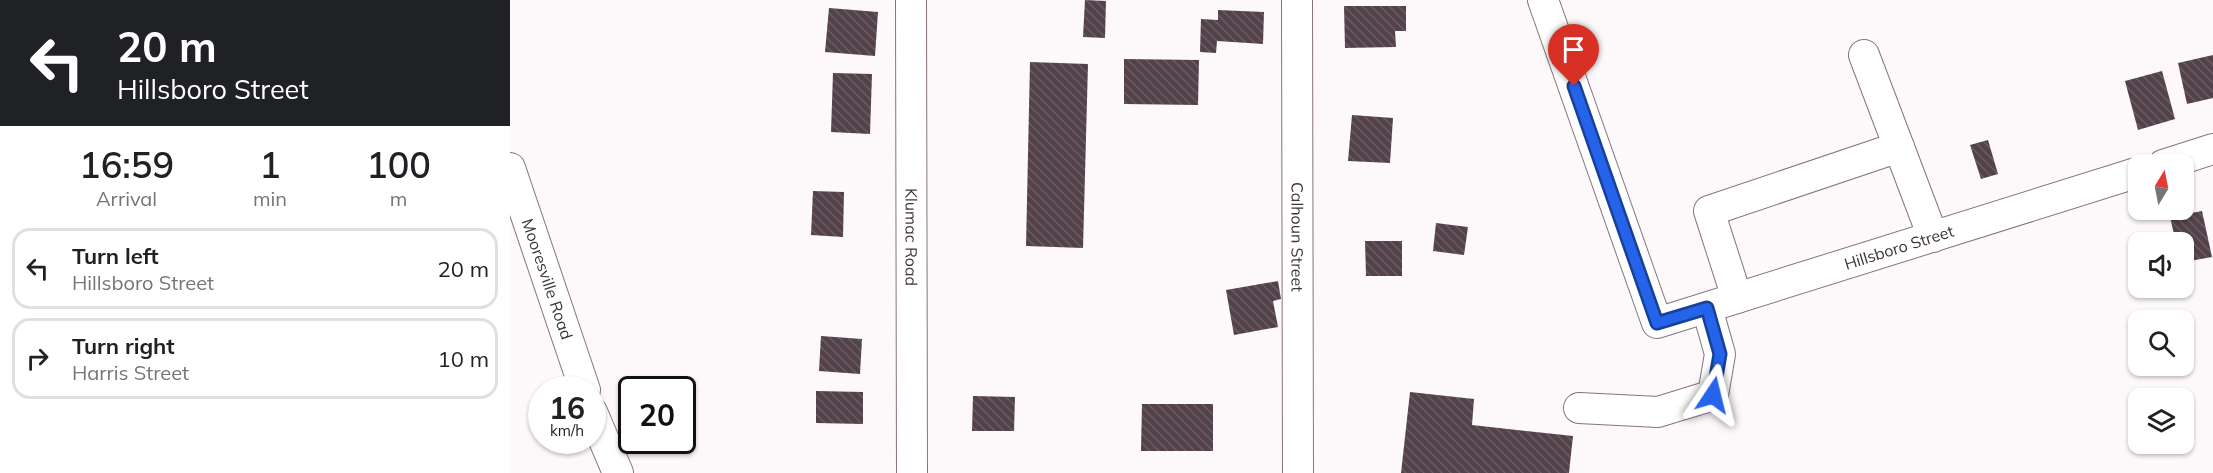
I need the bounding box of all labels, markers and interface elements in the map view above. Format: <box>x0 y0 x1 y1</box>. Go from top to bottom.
text: 20 m <box>117 20 217 73</box>
icon: left <box>18 24 96 102</box>
pin <box>1548 24 1599 86</box>
icon: arrive <box>1557 33 1590 66</box>
text: Hillsboro Street <box>117 72 309 106</box>
text: 16:59 <box>79 142 174 187</box>
text: 1 <box>259 142 281 187</box>
text: 100 <box>366 142 431 187</box>
north arrow <box>2128 154 2194 220</box>
map controls <box>2128 154 2194 454</box>
street label: Calhoun Street <box>1287 182 1308 292</box>
text: Arrival <box>96 186 157 211</box>
text: min <box>253 186 287 211</box>
text: m <box>390 186 407 211</box>
street label: Klumac Road <box>901 188 922 286</box>
street label: Mooresville Road <box>518 216 577 342</box>
street label: Hillsboro Street <box>1842 221 1957 274</box>
button: sound <box>2128 232 2194 298</box>
text: Turn left <box>72 242 159 270</box>
icon: left <box>21 252 54 285</box>
text: 20 m <box>438 255 489 283</box>
text: Hillsboro Street <box>72 270 214 295</box>
button: search <box>2128 310 2194 376</box>
text: Turn right <box>72 332 175 360</box>
icon: right <box>21 342 54 375</box>
text: 10 m <box>438 345 489 373</box>
text: Harris Street <box>72 360 189 385</box>
position arrow <box>1681 363 1745 427</box>
speed limit sign: 20 <box>618 376 696 454</box>
button: layers <box>2128 388 2194 454</box>
text: 16 <box>549 389 585 427</box>
text: km/h <box>550 421 584 440</box>

